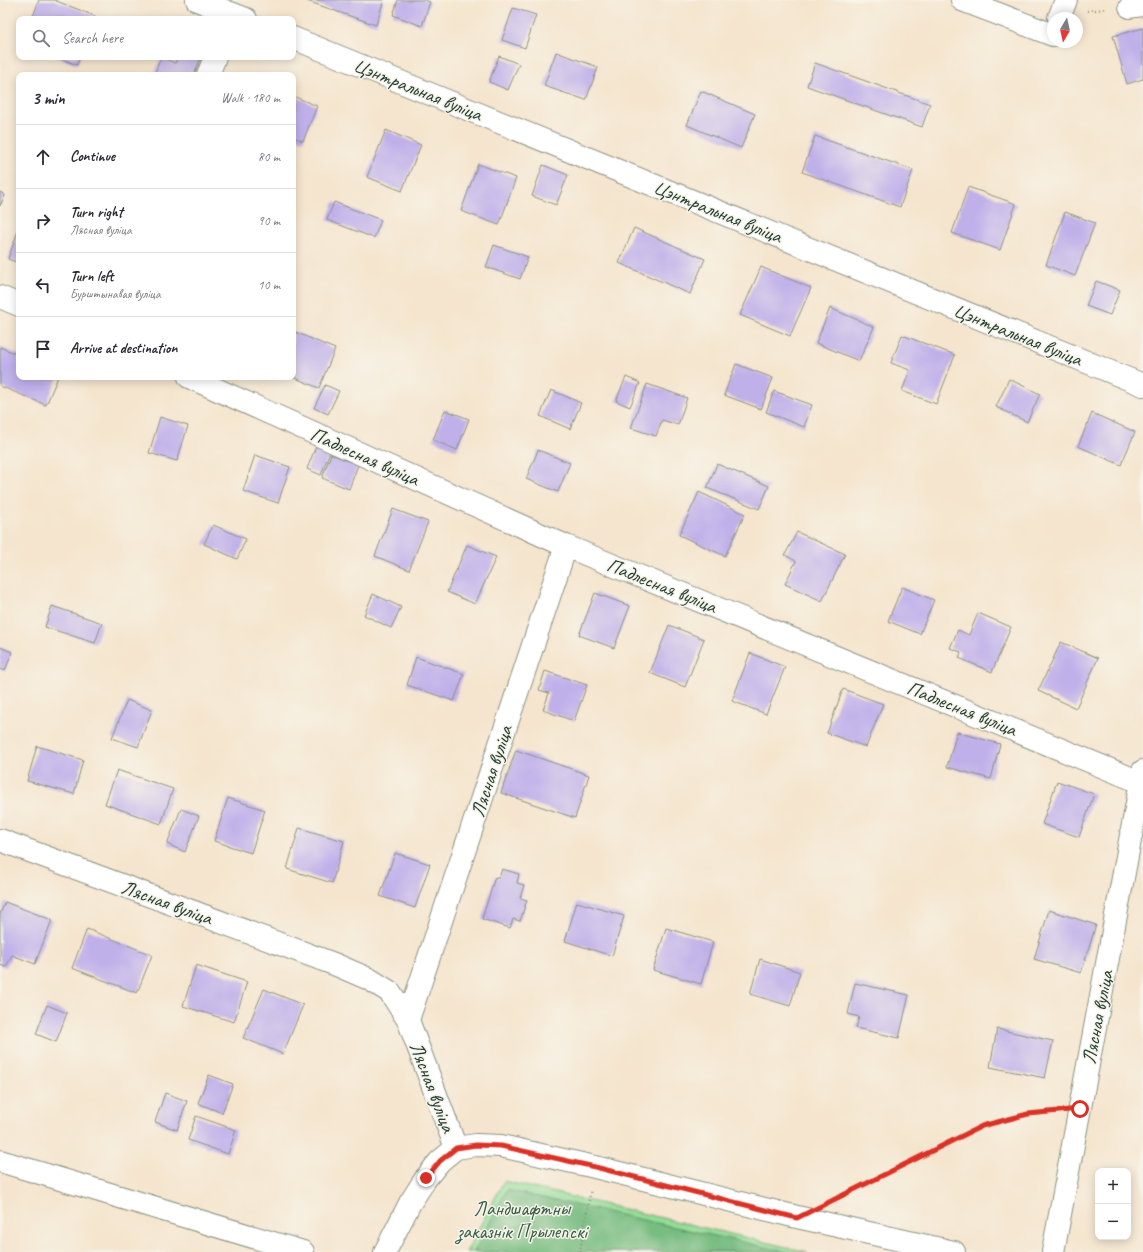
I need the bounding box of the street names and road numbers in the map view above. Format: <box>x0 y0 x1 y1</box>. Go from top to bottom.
street label: Цэнтральная вуліца <box>350 52 487 127</box>
street label: Цэнтральная вуліца <box>650 174 787 249</box>
street label: Цэнтральная вуліца <box>950 297 1087 372</box>
street label: Падлесная вуліца <box>307 421 424 492</box>
street label: Падлесная вуліца <box>603 552 721 619</box>
street label: Падлесная вуліца <box>903 675 1021 742</box>
street label: Лясная вуліца <box>465 721 518 820</box>
street label: Лясная вуліца <box>118 875 217 931</box>
street label: Лясная вуліца <box>1076 967 1119 1066</box>
street label: Лясная вуліца <box>404 1038 462 1137</box>

